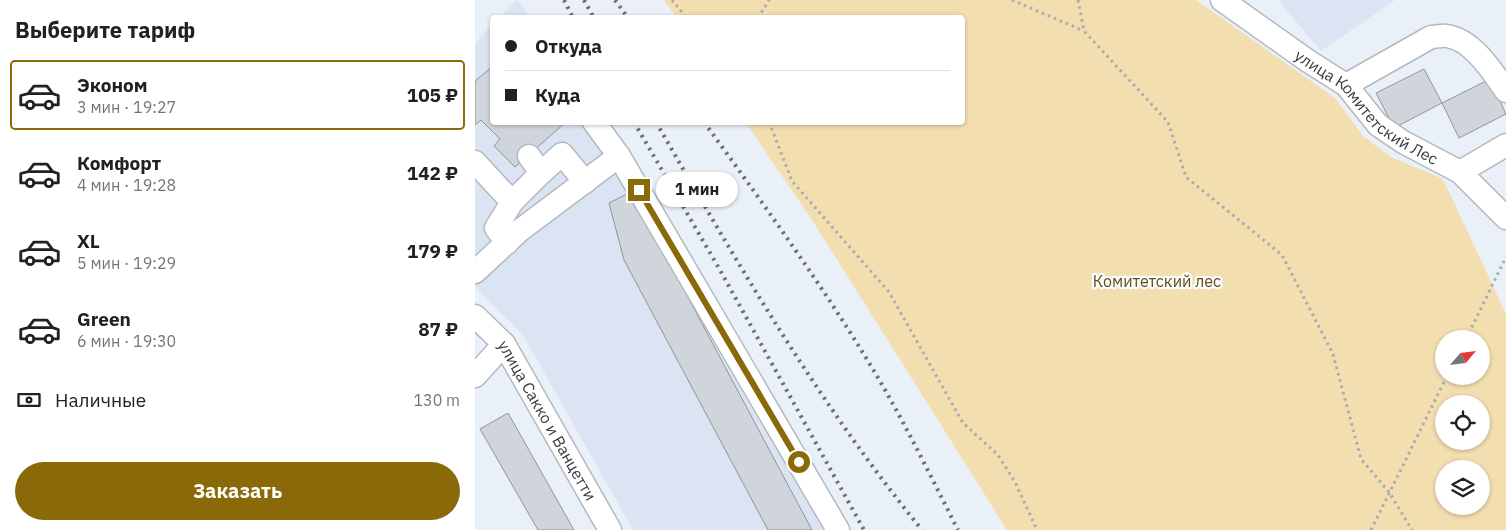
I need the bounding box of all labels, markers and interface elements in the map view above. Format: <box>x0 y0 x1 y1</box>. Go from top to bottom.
text: Выберите тариф <box>15 15 195 44</box>
text: Откуда <box>535 34 602 58</box>
street label: улица Комитетский Лес <box>1291 45 1442 169</box>
icon: car <box>17 73 62 118</box>
text: Эконом <box>77 73 148 97</box>
text: 105 ₽ <box>407 83 458 107</box>
text: Куда <box>535 83 580 107</box>
text: 3 мин · 19:27 <box>77 97 176 117</box>
icon: car <box>17 151 62 196</box>
text: Комфорт <box>77 151 161 175</box>
text: 142 ₽ <box>407 161 458 185</box>
callout: 1 мин <box>657 172 739 208</box>
text: 4 мин · 19:28 <box>77 175 176 195</box>
route end <box>628 179 650 201</box>
text: 1 мин <box>675 179 719 199</box>
icon: car <box>17 229 62 274</box>
text: XL <box>77 229 100 253</box>
text: 179 ₽ <box>407 239 458 263</box>
text: 5 мин · 19:29 <box>77 253 176 273</box>
park label: Комитетский лес <box>1093 271 1221 291</box>
icon: car <box>17 307 62 352</box>
text: Green <box>77 307 131 331</box>
text: 87 ₽ <box>418 317 458 341</box>
north arrow <box>1435 330 1490 385</box>
map controls <box>1435 330 1490 515</box>
text: 6 мин · 19:30 <box>77 331 176 351</box>
street label: улица Сакко и Ванцетти <box>494 336 601 504</box>
icon: cash <box>15 386 43 414</box>
text: Наличные <box>55 388 146 412</box>
text: 130 m <box>413 390 460 410</box>
button: locate <box>1435 395 1490 450</box>
route start <box>788 451 810 473</box>
button: layers <box>1435 460 1490 515</box>
button: Заказать <box>15 462 460 520</box>

